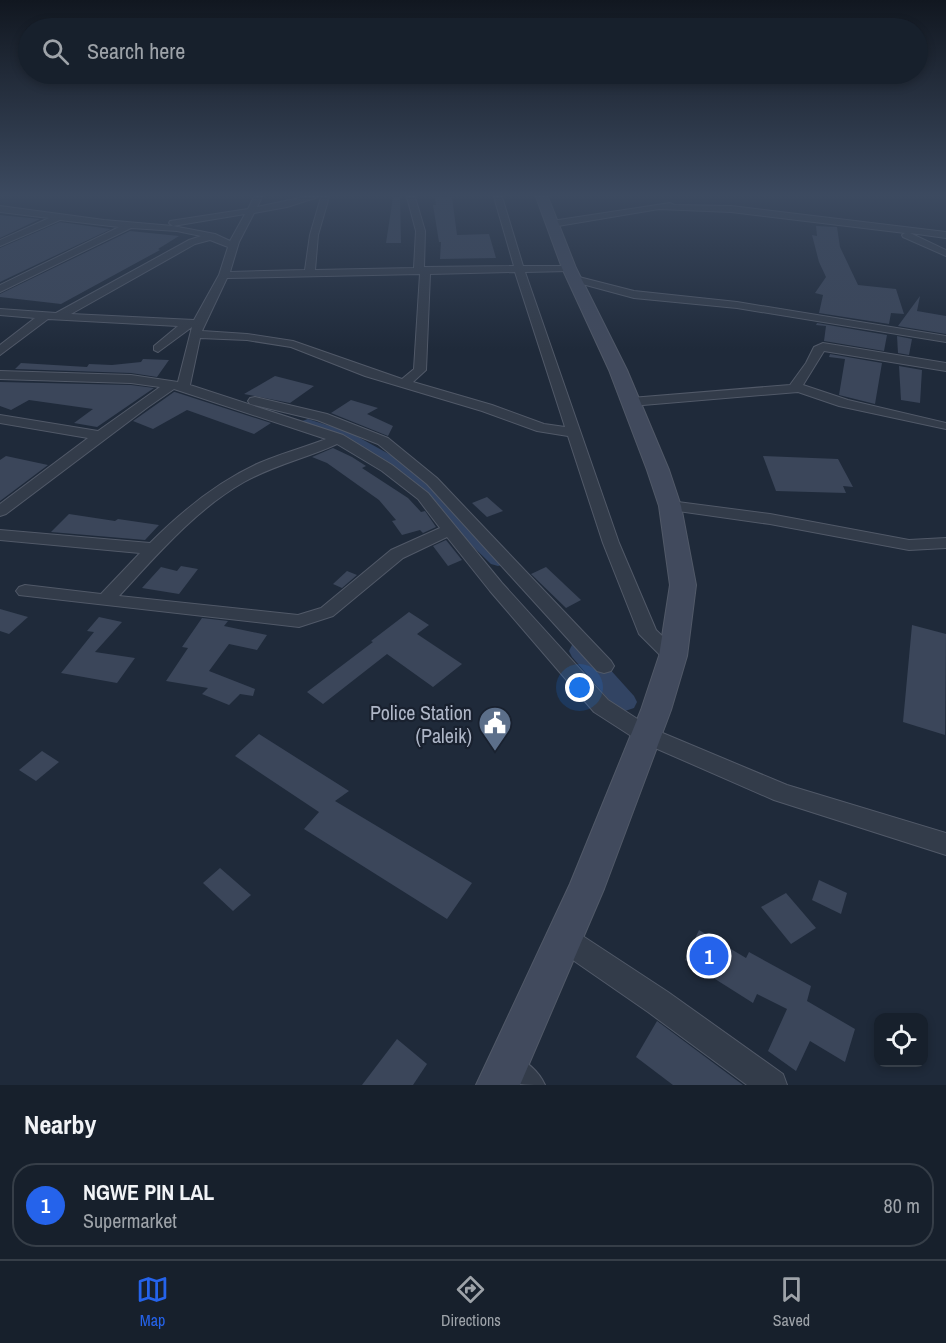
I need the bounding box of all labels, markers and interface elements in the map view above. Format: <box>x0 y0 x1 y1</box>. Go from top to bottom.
search box <box>18 18 928 84</box>
icon: search <box>39 35 72 68</box>
text: Search here <box>87 36 185 66</box>
your location <box>565 673 594 702</box>
place label: Police Station (Paleik) <box>370 699 472 749</box>
public building icon: Police Station (Paleik) <box>477 705 513 752</box>
pin: 1 <box>690 934 728 978</box>
map controls <box>874 1013 928 1067</box>
button: locate <box>874 1013 928 1067</box>
text: Nearby <box>24 1107 96 1142</box>
text: NGWE PIN LAL <box>83 1177 214 1207</box>
text: 1 <box>41 1192 50 1219</box>
text: 80 m <box>884 1192 920 1219</box>
text: Supermarket <box>83 1207 177 1234</box>
tab: Map <box>136 1273 169 1331</box>
tab: Directions <box>441 1273 501 1331</box>
tab: Saved <box>773 1273 810 1331</box>

